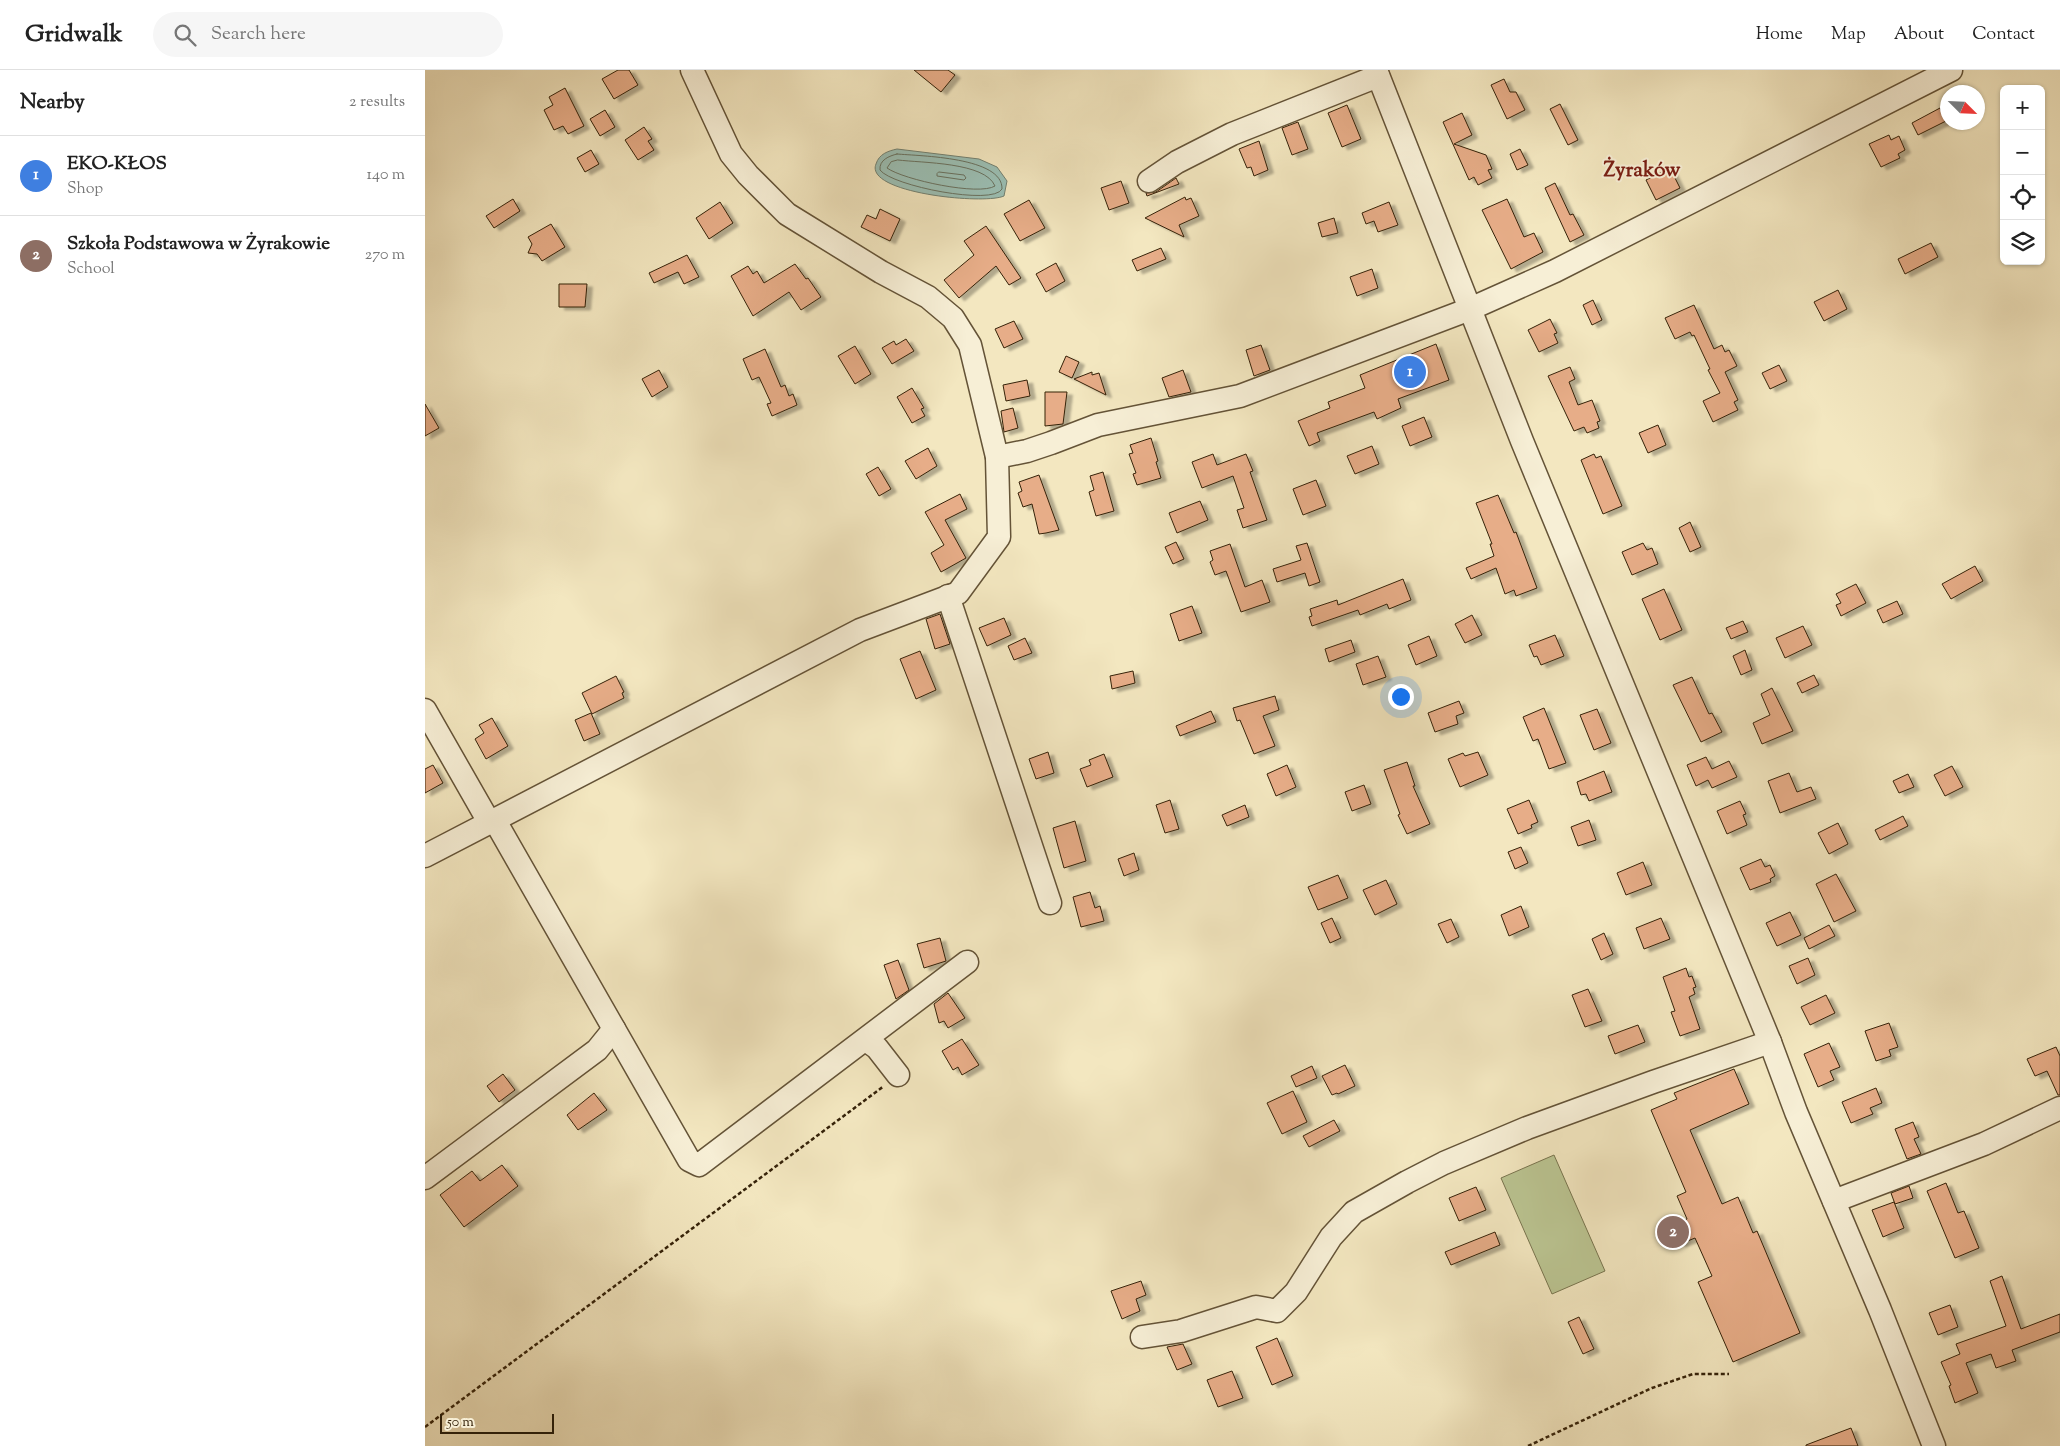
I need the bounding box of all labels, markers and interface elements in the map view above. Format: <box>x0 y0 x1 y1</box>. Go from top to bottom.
search box <box>153 12 503 57</box>
text: Gridwalk <box>25 18 123 52</box>
icon: search <box>171 21 199 49</box>
text: Search here <box>211 21 306 48</box>
text: Home <box>1756 22 1803 48</box>
text: Map <box>1831 22 1866 48</box>
text: About <box>1894 22 1944 48</box>
text: Contact <box>1972 22 2035 48</box>
north arrow <box>1940 85 1985 130</box>
map controls <box>2000 85 2045 265</box>
button: + <box>2000 85 2045 130</box>
text: Nearby <box>20 88 85 118</box>
text: 2 results <box>349 91 405 114</box>
button: − <box>2000 130 2045 175</box>
text: EKO-KŁOS <box>67 151 167 178</box>
district label: Żyraków <box>1603 156 1681 186</box>
text: 1 <box>33 164 39 187</box>
text: 140 m <box>367 164 405 187</box>
button: locate <box>2000 175 2045 220</box>
text: Shop <box>67 178 103 201</box>
button: layers <box>2000 220 2045 265</box>
text: Szkoła Podstawowa w Żyrakowie <box>67 231 330 258</box>
text: 2 <box>32 244 40 267</box>
text: 270 m <box>365 244 405 267</box>
text: School <box>67 258 115 281</box>
pin: 1 <box>1394 353 1426 391</box>
your location <box>1388 684 1414 710</box>
pin: 2 <box>1657 1213 1689 1251</box>
scale bar <box>440 1411 554 1434</box>
text: 50 m <box>447 1413 474 1433</box>

